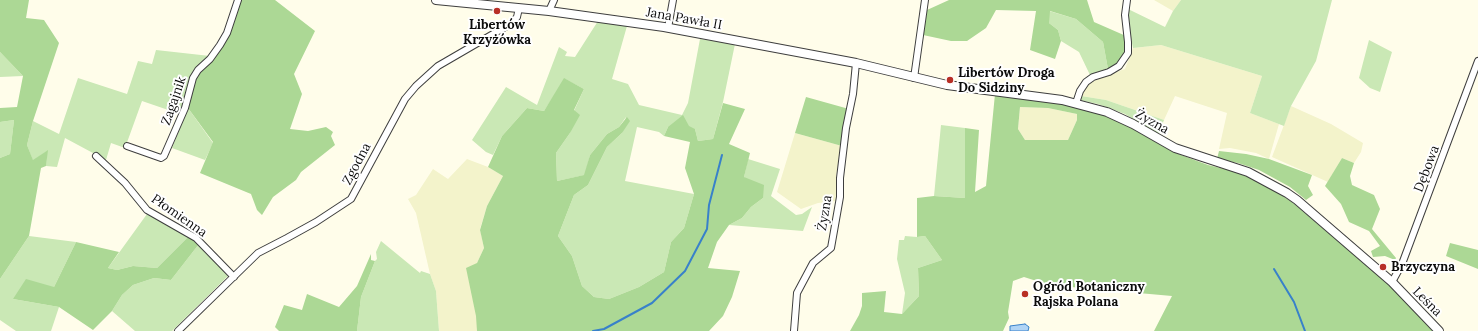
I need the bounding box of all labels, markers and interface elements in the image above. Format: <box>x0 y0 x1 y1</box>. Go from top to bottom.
street label: Jana Pawła II <box>645 5 723 33</box>
marker: Libertów Krzyżówka <box>492 6 502 16</box>
place label: Libertów Krzyżówka <box>463 17 531 48</box>
place label: Libertów Droga Do Sidziny <box>958 65 1055 96</box>
street label: Zagajnik <box>158 75 190 127</box>
marker: Libertów Droga Do Sidziny <box>945 75 955 85</box>
street label: Żyzna <box>1132 106 1172 138</box>
street label: Zgodna <box>340 140 374 188</box>
street label: Dębowa <box>1411 143 1443 195</box>
street label: Płomienna <box>148 191 210 241</box>
street label: Żyzna <box>814 194 836 232</box>
place label: Brzyczyna <box>1391 259 1455 275</box>
marker: Brzyczyna <box>1378 262 1388 272</box>
place label: Ogród Botaniczny Rajska Polana <box>1033 279 1145 310</box>
street label: Leśna <box>1409 284 1445 320</box>
marker: Ogród Botaniczny Rajska Polana <box>1020 289 1030 299</box>

